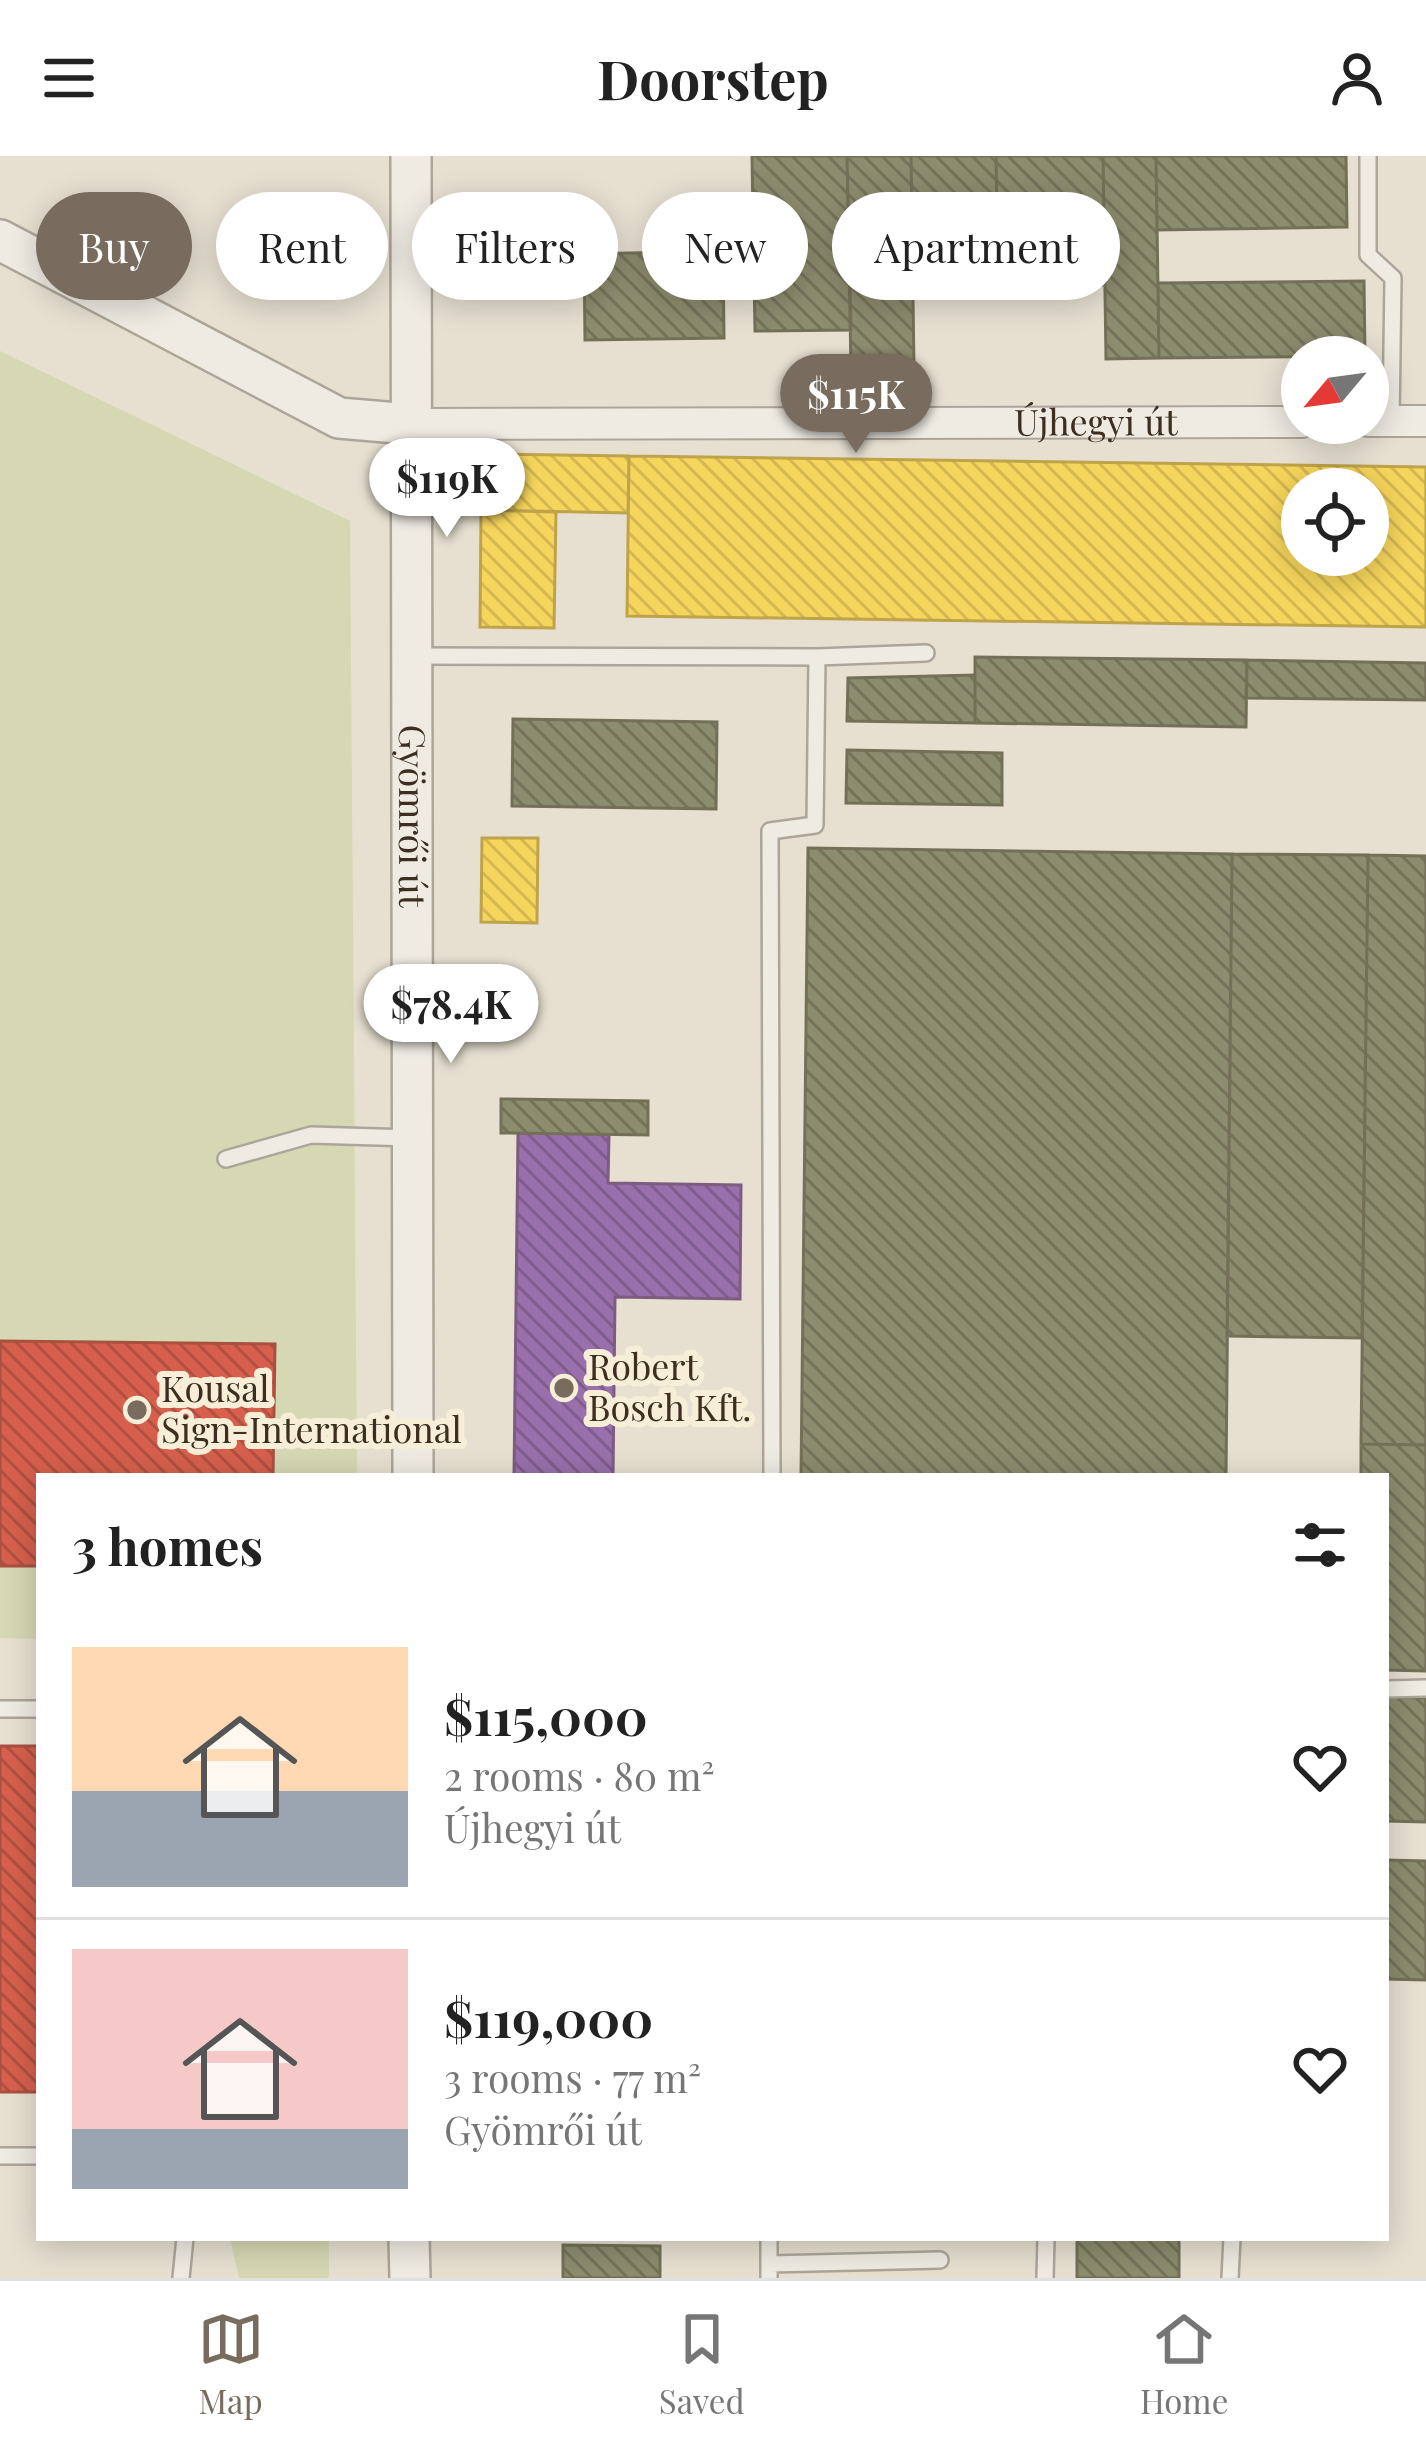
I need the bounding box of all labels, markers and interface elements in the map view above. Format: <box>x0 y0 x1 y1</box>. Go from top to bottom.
text: Doorstep <box>597 42 829 114</box>
icon: menu <box>36 45 102 111</box>
icon: person <box>1324 45 1390 111</box>
chip: Buy <box>36 192 192 300</box>
chip: Rent <box>216 192 388 300</box>
chip: Filters <box>412 192 618 300</box>
chip: New <box>642 192 808 300</box>
chip: Apartment <box>832 192 1120 300</box>
north arrow <box>1281 336 1389 444</box>
map controls <box>1281 336 1389 576</box>
pin: $115K <box>772 354 940 456</box>
text: $115K <box>807 367 905 419</box>
street label: Újhegyi út <box>1014 396 1179 445</box>
pin: $119K <box>363 438 531 540</box>
text: $119K <box>396 451 498 503</box>
button: locate <box>1281 468 1389 576</box>
street label: Gyömrői út <box>390 724 438 909</box>
pin: $78.4K <box>353 964 549 1066</box>
text: $78.4K <box>391 977 511 1029</box>
place label: Robert Bosch Kft. <box>588 1341 751 1430</box>
place label: Kousal Sign-International <box>161 1363 462 1452</box>
marker: Robert Bosch Kft. <box>551 1375 577 1401</box>
marker: Kousal Sign-International <box>124 1397 150 1423</box>
text: 3 homes <box>72 1511 263 1579</box>
icon: filters <box>1287 1512 1353 1578</box>
text: $115,000 <box>444 1681 648 1749</box>
icon: home <box>168 1695 312 1839</box>
icon: heart <box>1287 1734 1353 1800</box>
text: 2 rooms · 80 m² <box>444 1749 715 1801</box>
text: Újhegyi út <box>444 1801 621 1853</box>
text: $119,000 <box>444 1983 653 2051</box>
icon: home <box>168 1997 312 2141</box>
icon: heart <box>1287 2036 1353 2102</box>
text: 3 rooms · 77 m² <box>444 2051 701 2103</box>
text: Gyömrői út <box>444 2103 642 2155</box>
tab: Map <box>198 2306 264 2422</box>
tab: Saved <box>659 2306 745 2422</box>
tab: Home <box>1140 2306 1228 2422</box>

